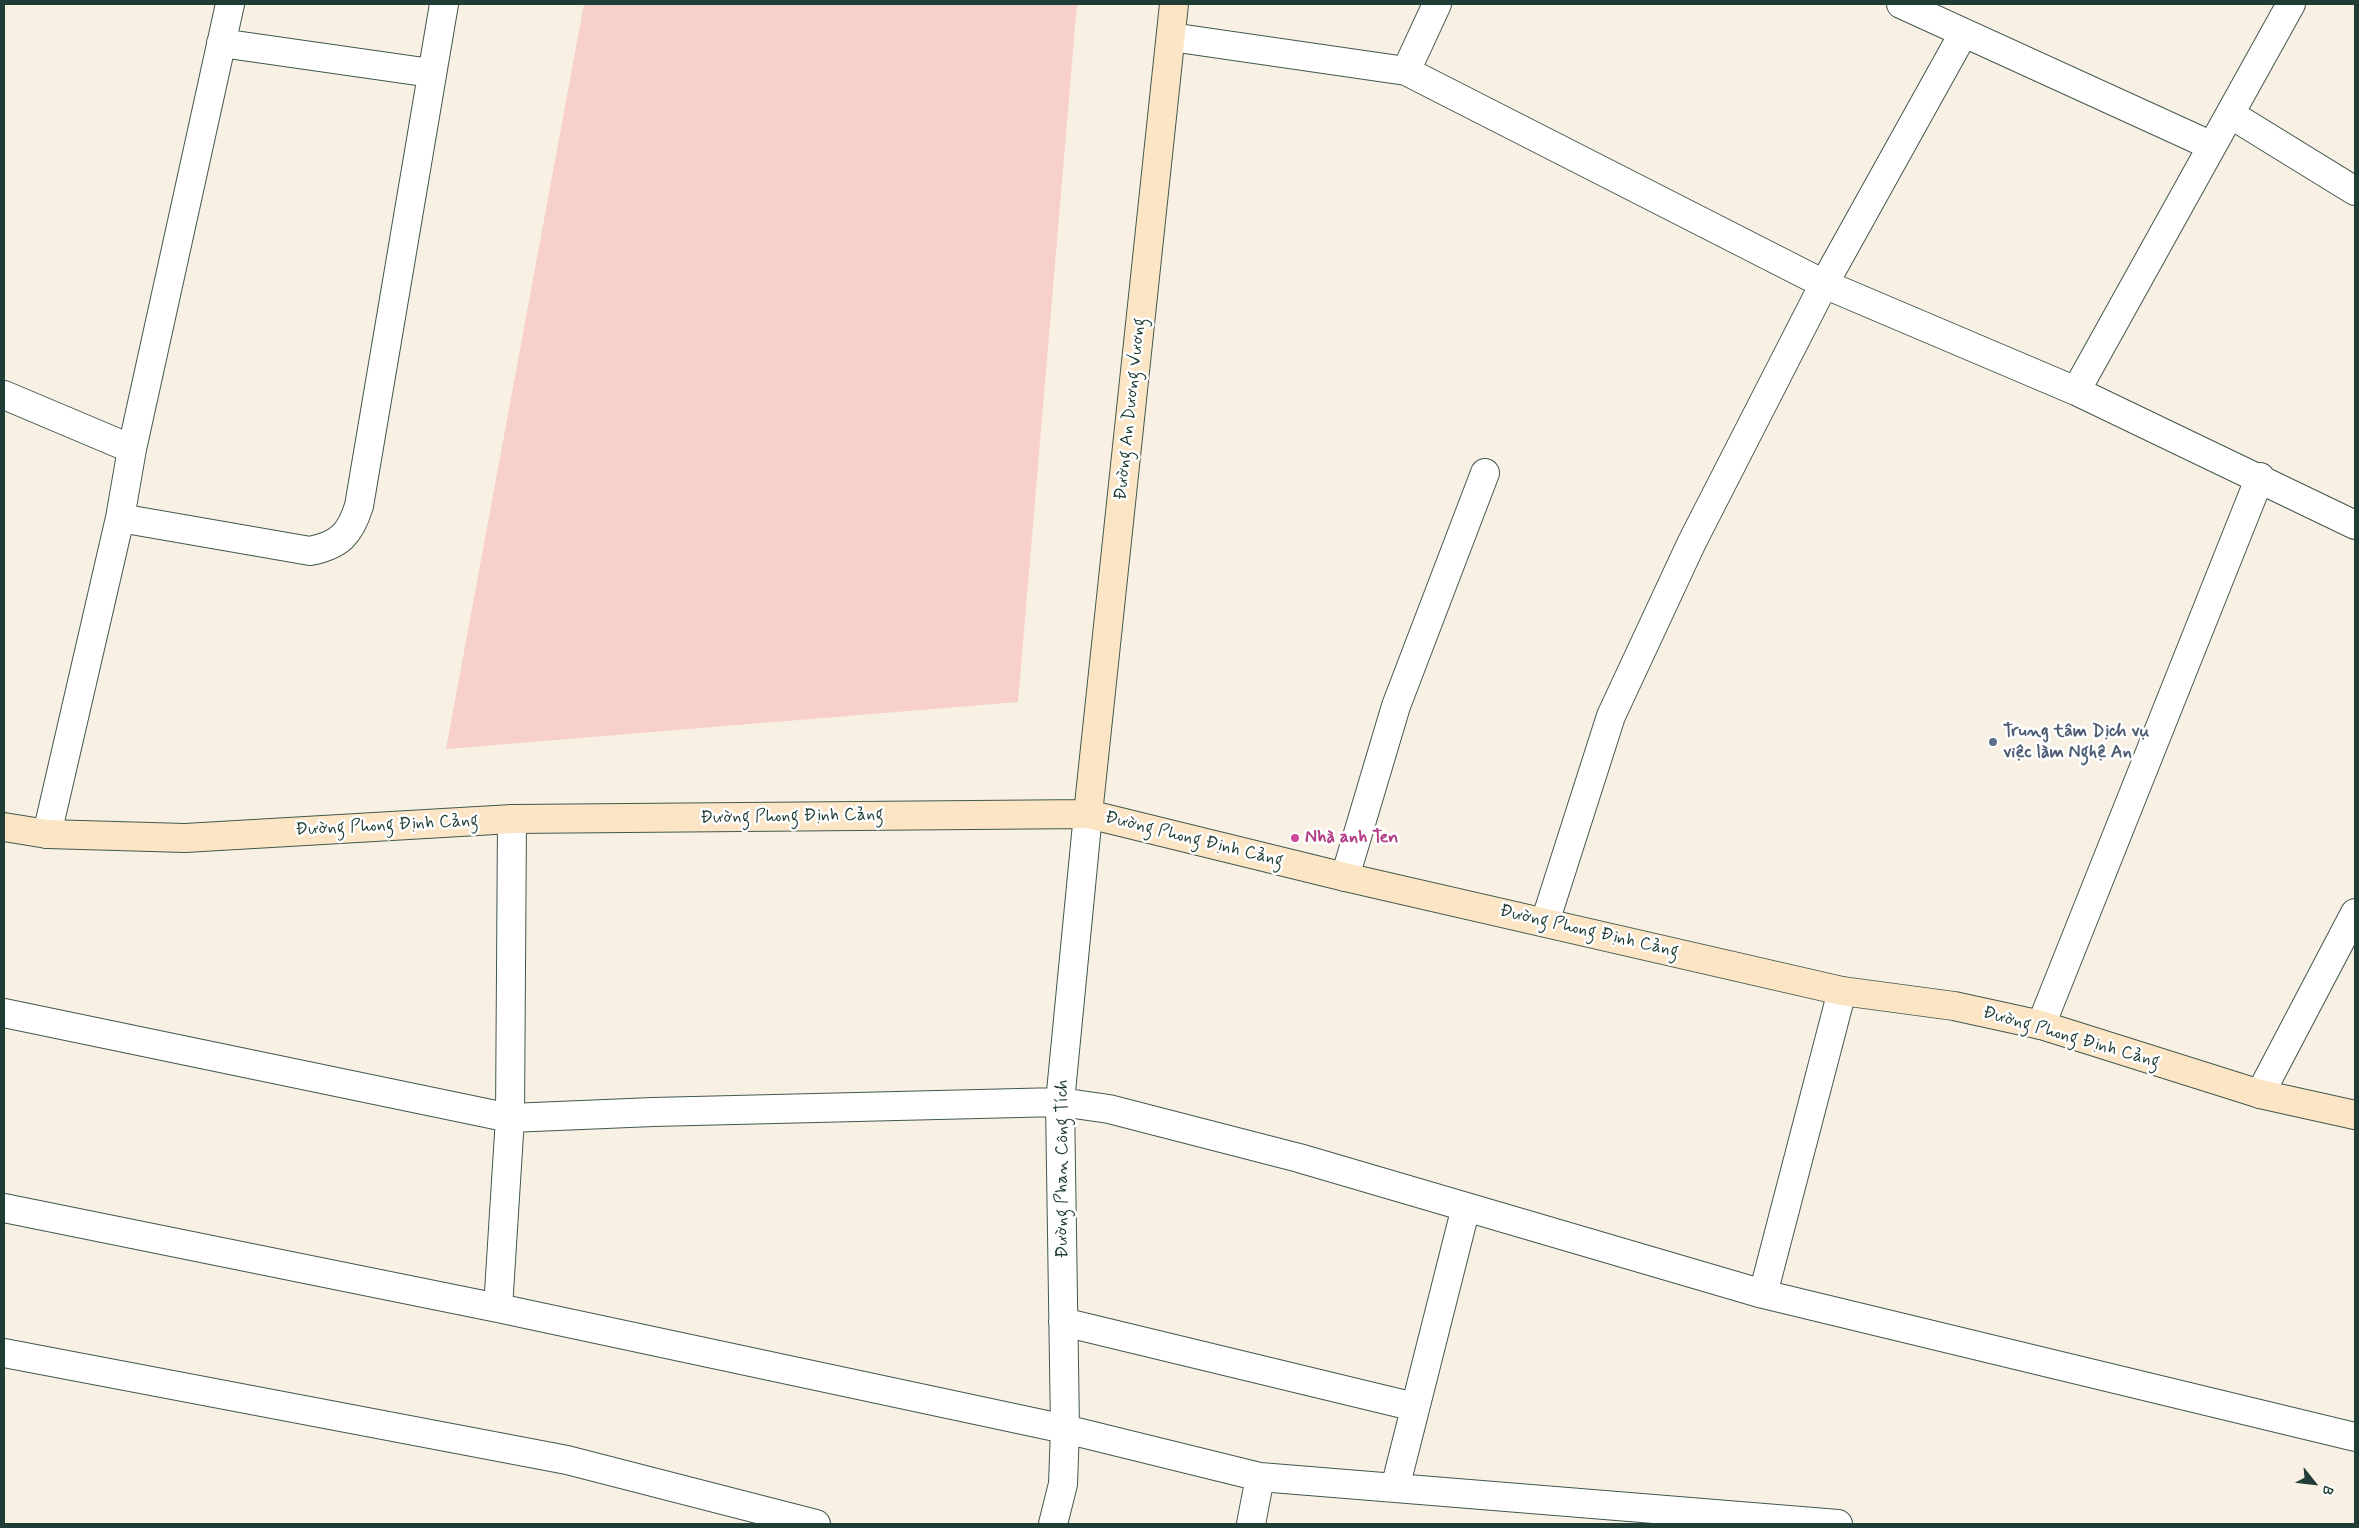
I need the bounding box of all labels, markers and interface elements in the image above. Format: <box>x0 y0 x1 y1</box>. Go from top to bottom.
street label: Đường An Dương Vương <box>1111 317 1151 501</box>
place label: Trung tâm Dịch vụ việc làm Nghệ An <box>2003 721 2150 764</box>
marker: Trung tâm Dịch vụ việc làm Nghệ An <box>1987 736 1999 748</box>
street label: Đường Phong Định Cảng <box>700 805 884 829</box>
street label: Đường Phong Định Cảng <box>1103 807 1285 873</box>
street label: Đường Phong Định Cảng <box>295 810 479 842</box>
place label: Nhà anh Ten <box>1305 827 1398 849</box>
marker: Nhà anh Ten <box>1289 832 1301 844</box>
street label: Đường Phong Định Cảng <box>1497 901 1681 963</box>
street label: Đường Phong Định Cảng <box>1980 1002 2162 1074</box>
street label: Đường Phan Công Tích <box>1052 1080 1074 1258</box>
north arrow <box>2289 1458 2339 1508</box>
text: B <box>2317 1482 2337 1499</box>

